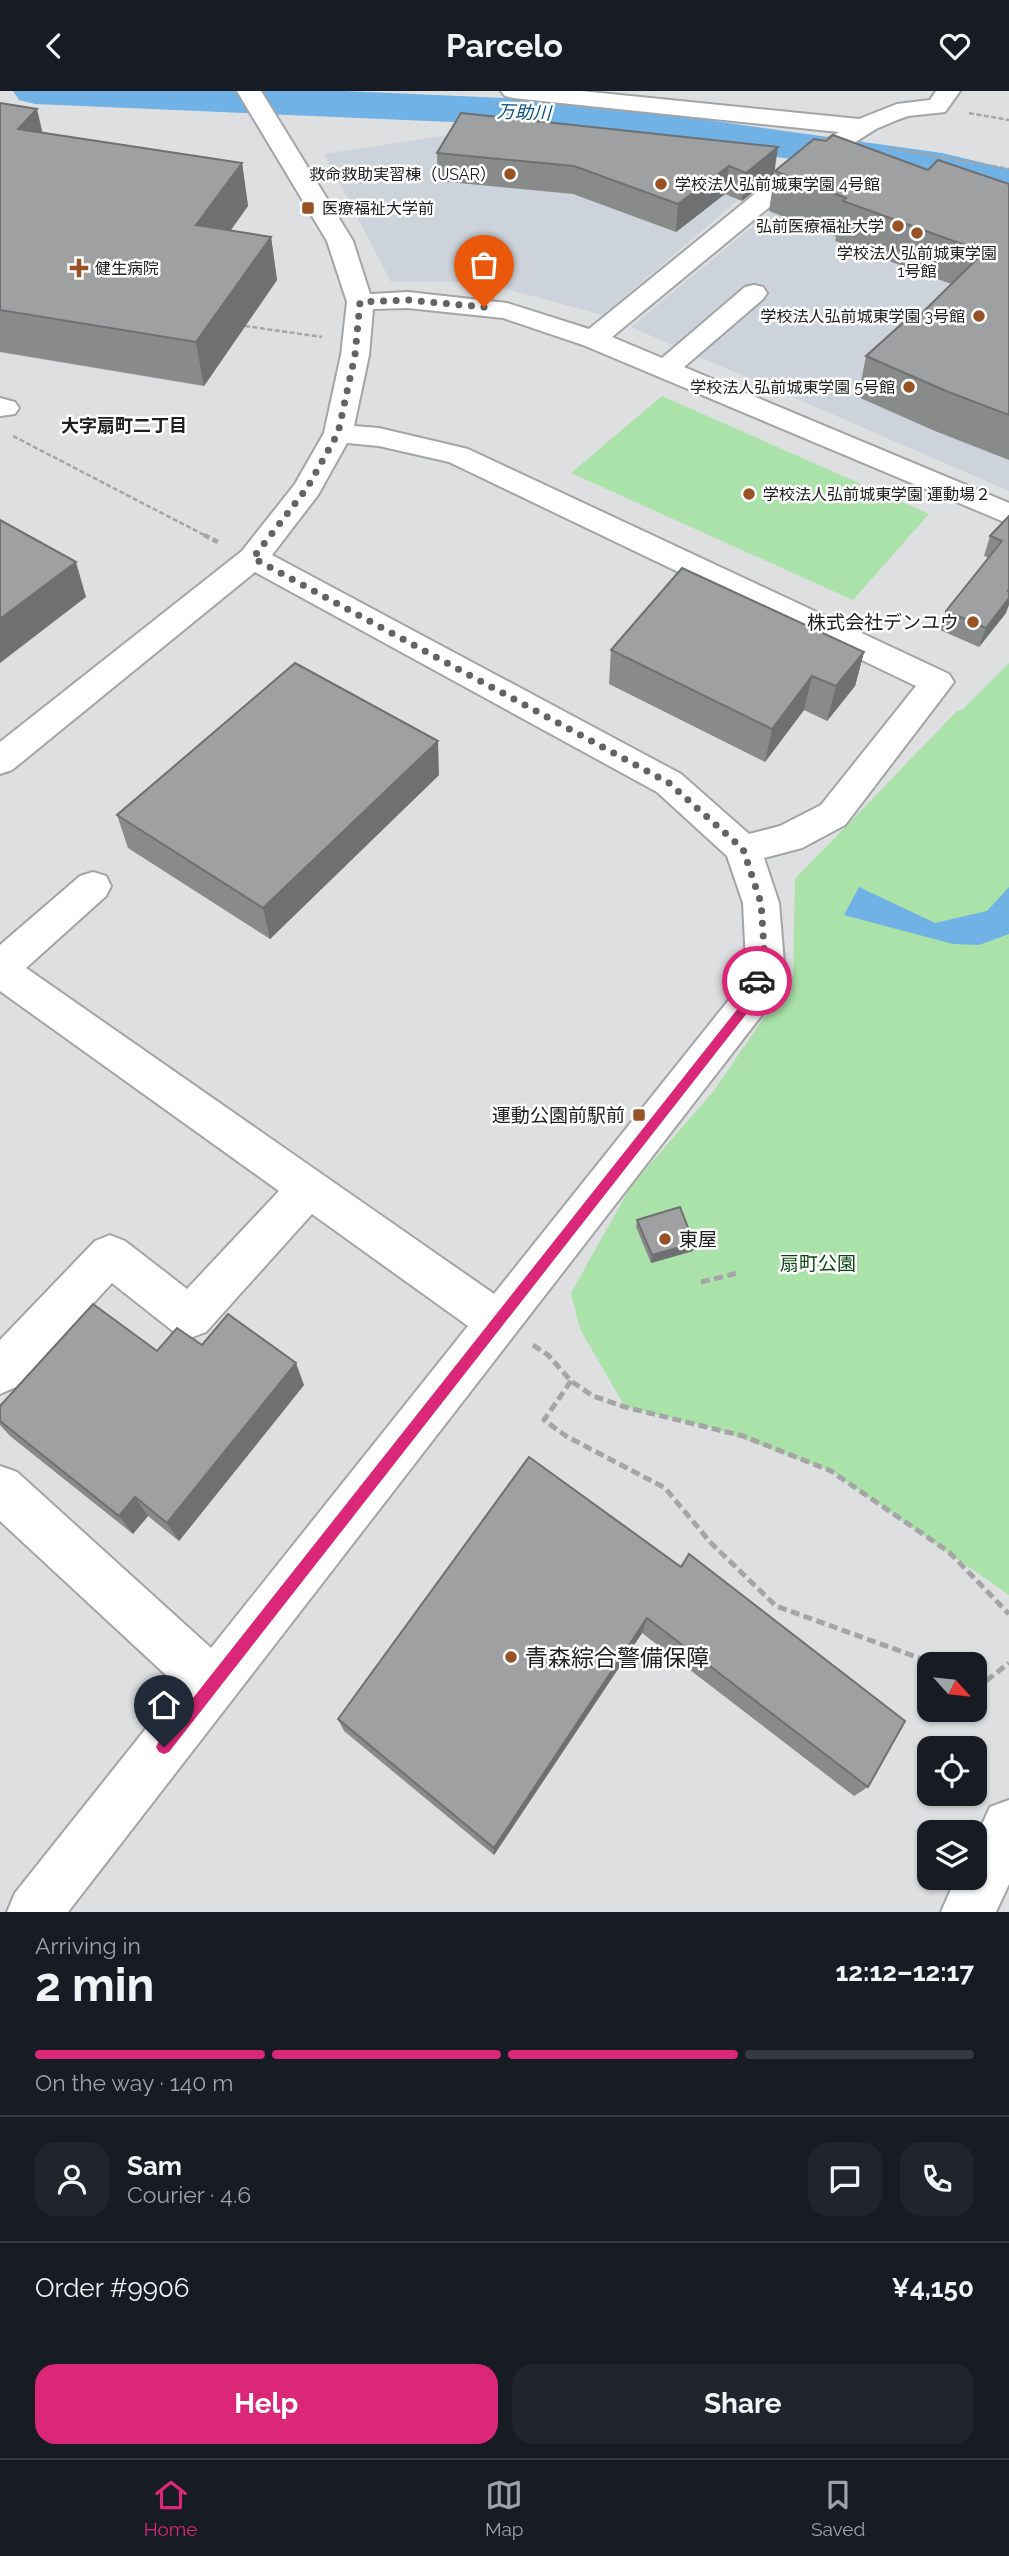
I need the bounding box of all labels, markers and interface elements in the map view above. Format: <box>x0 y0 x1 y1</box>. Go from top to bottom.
icon: back <box>35 27 73 65</box>
text: Parcelo <box>446 27 563 64</box>
icon: heart <box>936 27 974 65</box>
water label: 万助川 <box>497 101 553 124</box>
place label: 救命救助実習棟（USAR） <box>309 165 496 184</box>
marker: 救命救助実習棟（USAR） <box>502 166 518 182</box>
place label: 学校法人弘前城東学園 4号館 <box>675 175 880 194</box>
marker: 学校法人弘前城東学園 4号館 <box>653 176 669 192</box>
place label: 医療福祉大学前 <box>322 199 434 218</box>
marker: 医療福祉大学前 <box>300 200 316 216</box>
place label: 弘前医療福祉大学 <box>756 217 884 236</box>
marker: 弘前医療福祉大学 <box>890 218 906 234</box>
marker: 学校法人弘前城東学園 1号館 <box>909 225 925 241</box>
pin <box>454 235 514 307</box>
place label: 学校法人弘前城東学園 1号館 <box>837 244 997 281</box>
icon: bag <box>465 246 503 284</box>
marker: 健生病院 <box>69 258 89 278</box>
place label: 健生病院 <box>95 259 159 278</box>
place label: 学校法人弘前城東学園 3号館 <box>760 307 965 326</box>
marker: 学校法人弘前城東学園 3号館 <box>971 308 987 324</box>
place label: 学校法人弘前城東学園 5号館 <box>690 378 895 397</box>
marker: 学校法人弘前城東学園 5号館 <box>901 379 917 395</box>
district label: 大字扇町二丁目 <box>61 415 187 436</box>
place label: 学校法人弘前城東学園 運動場２ <box>763 485 991 504</box>
marker: 学校法人弘前城東学園 運動場２ <box>741 486 757 502</box>
place label: 株式会社デンユウ <box>807 611 959 633</box>
marker: 株式会社デンユウ <box>965 614 981 630</box>
courier <box>722 946 792 1016</box>
icon: car <box>738 962 776 1000</box>
place label: 運動公園前駅前 <box>492 1104 625 1126</box>
marker: 運動公園前駅前 <box>631 1107 647 1123</box>
place label: 東屋 <box>679 1228 717 1250</box>
marker: 東屋 <box>657 1231 673 1247</box>
park label: 扇町公園 <box>780 1252 856 1274</box>
place label: 青森綜合警備保障 <box>525 1644 709 1671</box>
marker: 青森綜合警備保障 <box>503 1649 519 1665</box>
north arrow <box>917 1652 987 1722</box>
map controls <box>917 1652 987 1890</box>
pin <box>134 1675 194 1747</box>
icon: home <box>145 1686 183 1724</box>
button: locate <box>917 1736 987 1806</box>
button: layers <box>917 1820 987 1890</box>
text: Arriving in <box>35 1932 141 1959</box>
text: 12:12–12:17 <box>836 1957 974 1987</box>
text: 2 min <box>35 1958 154 2012</box>
text: On the way · 140 m <box>35 2069 233 2096</box>
button: person <box>35 2142 109 2216</box>
button: chat <box>808 2142 882 2216</box>
button: phone <box>900 2142 974 2216</box>
text: Sam <box>127 2151 182 2181</box>
text: Courier · 4.6 <box>127 2181 251 2208</box>
text: Order #9906 <box>35 2273 190 2303</box>
text: ¥4,150 <box>891 2273 974 2303</box>
button: Help <box>35 2364 498 2444</box>
button: Share <box>512 2364 974 2444</box>
tab: Home <box>144 2476 197 2540</box>
tab: Map <box>485 2476 524 2540</box>
tab: Saved <box>811 2476 865 2540</box>

